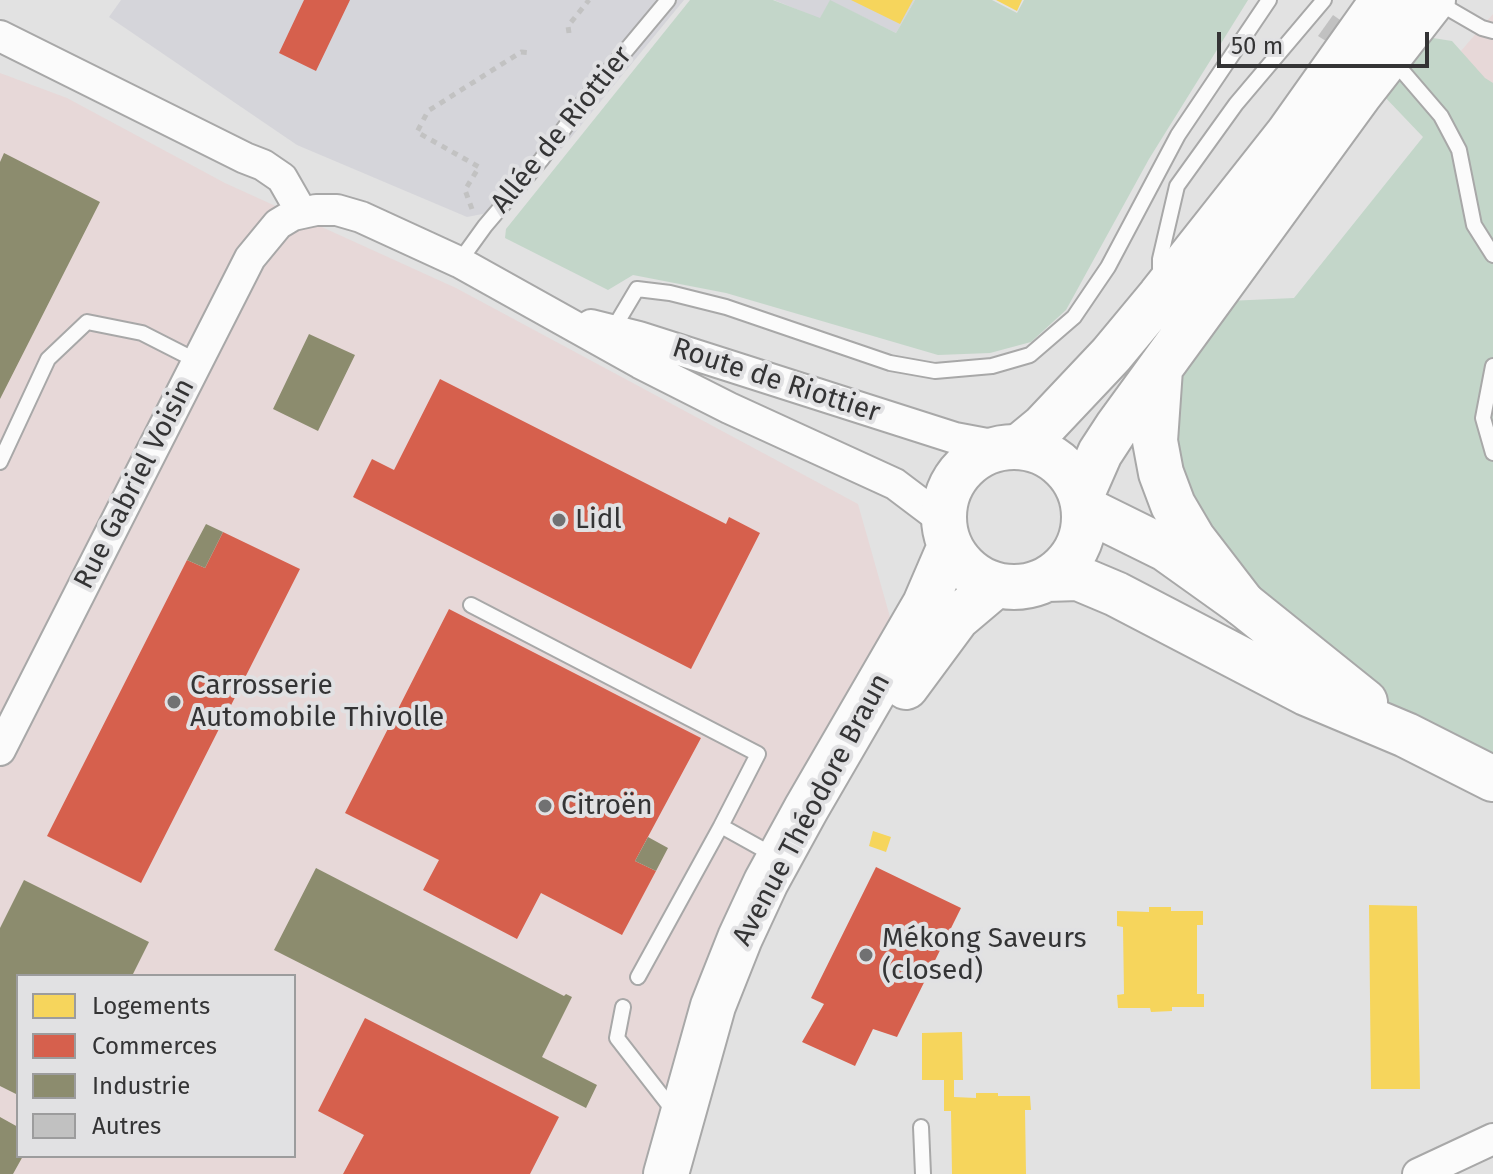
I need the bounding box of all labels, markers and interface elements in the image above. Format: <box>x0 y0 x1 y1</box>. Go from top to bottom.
scale bar <box>1221 16 1433 66</box>
text: 50 m <box>1231 32 1283 60</box>
street label: Allée de Riottier <box>484 40 640 220</box>
street label: Route de Riottier <box>668 332 884 430</box>
street label: Rue Gabriel Voisin <box>67 373 203 595</box>
place label: Lidl <box>575 503 622 537</box>
marker: Lidl <box>550 511 568 529</box>
street label: Avenue Théodore Braun <box>726 668 898 952</box>
place label: Carrosserie Automobile Thivolle <box>190 669 444 735</box>
marker: Carrosserie Automobile Thivolle <box>165 693 183 711</box>
place label: Citroën <box>561 789 653 823</box>
marker: Citroën <box>536 797 554 815</box>
place label: Mékong Saveurs (closed) <box>882 922 1087 988</box>
marker: Mékong Saveurs (closed) <box>857 946 875 964</box>
legend <box>16 974 296 1158</box>
text: Logements <box>92 992 210 1020</box>
text: Commerces <box>92 1032 217 1060</box>
text: Industrie <box>92 1072 190 1100</box>
text: Autres <box>92 1112 161 1140</box>

